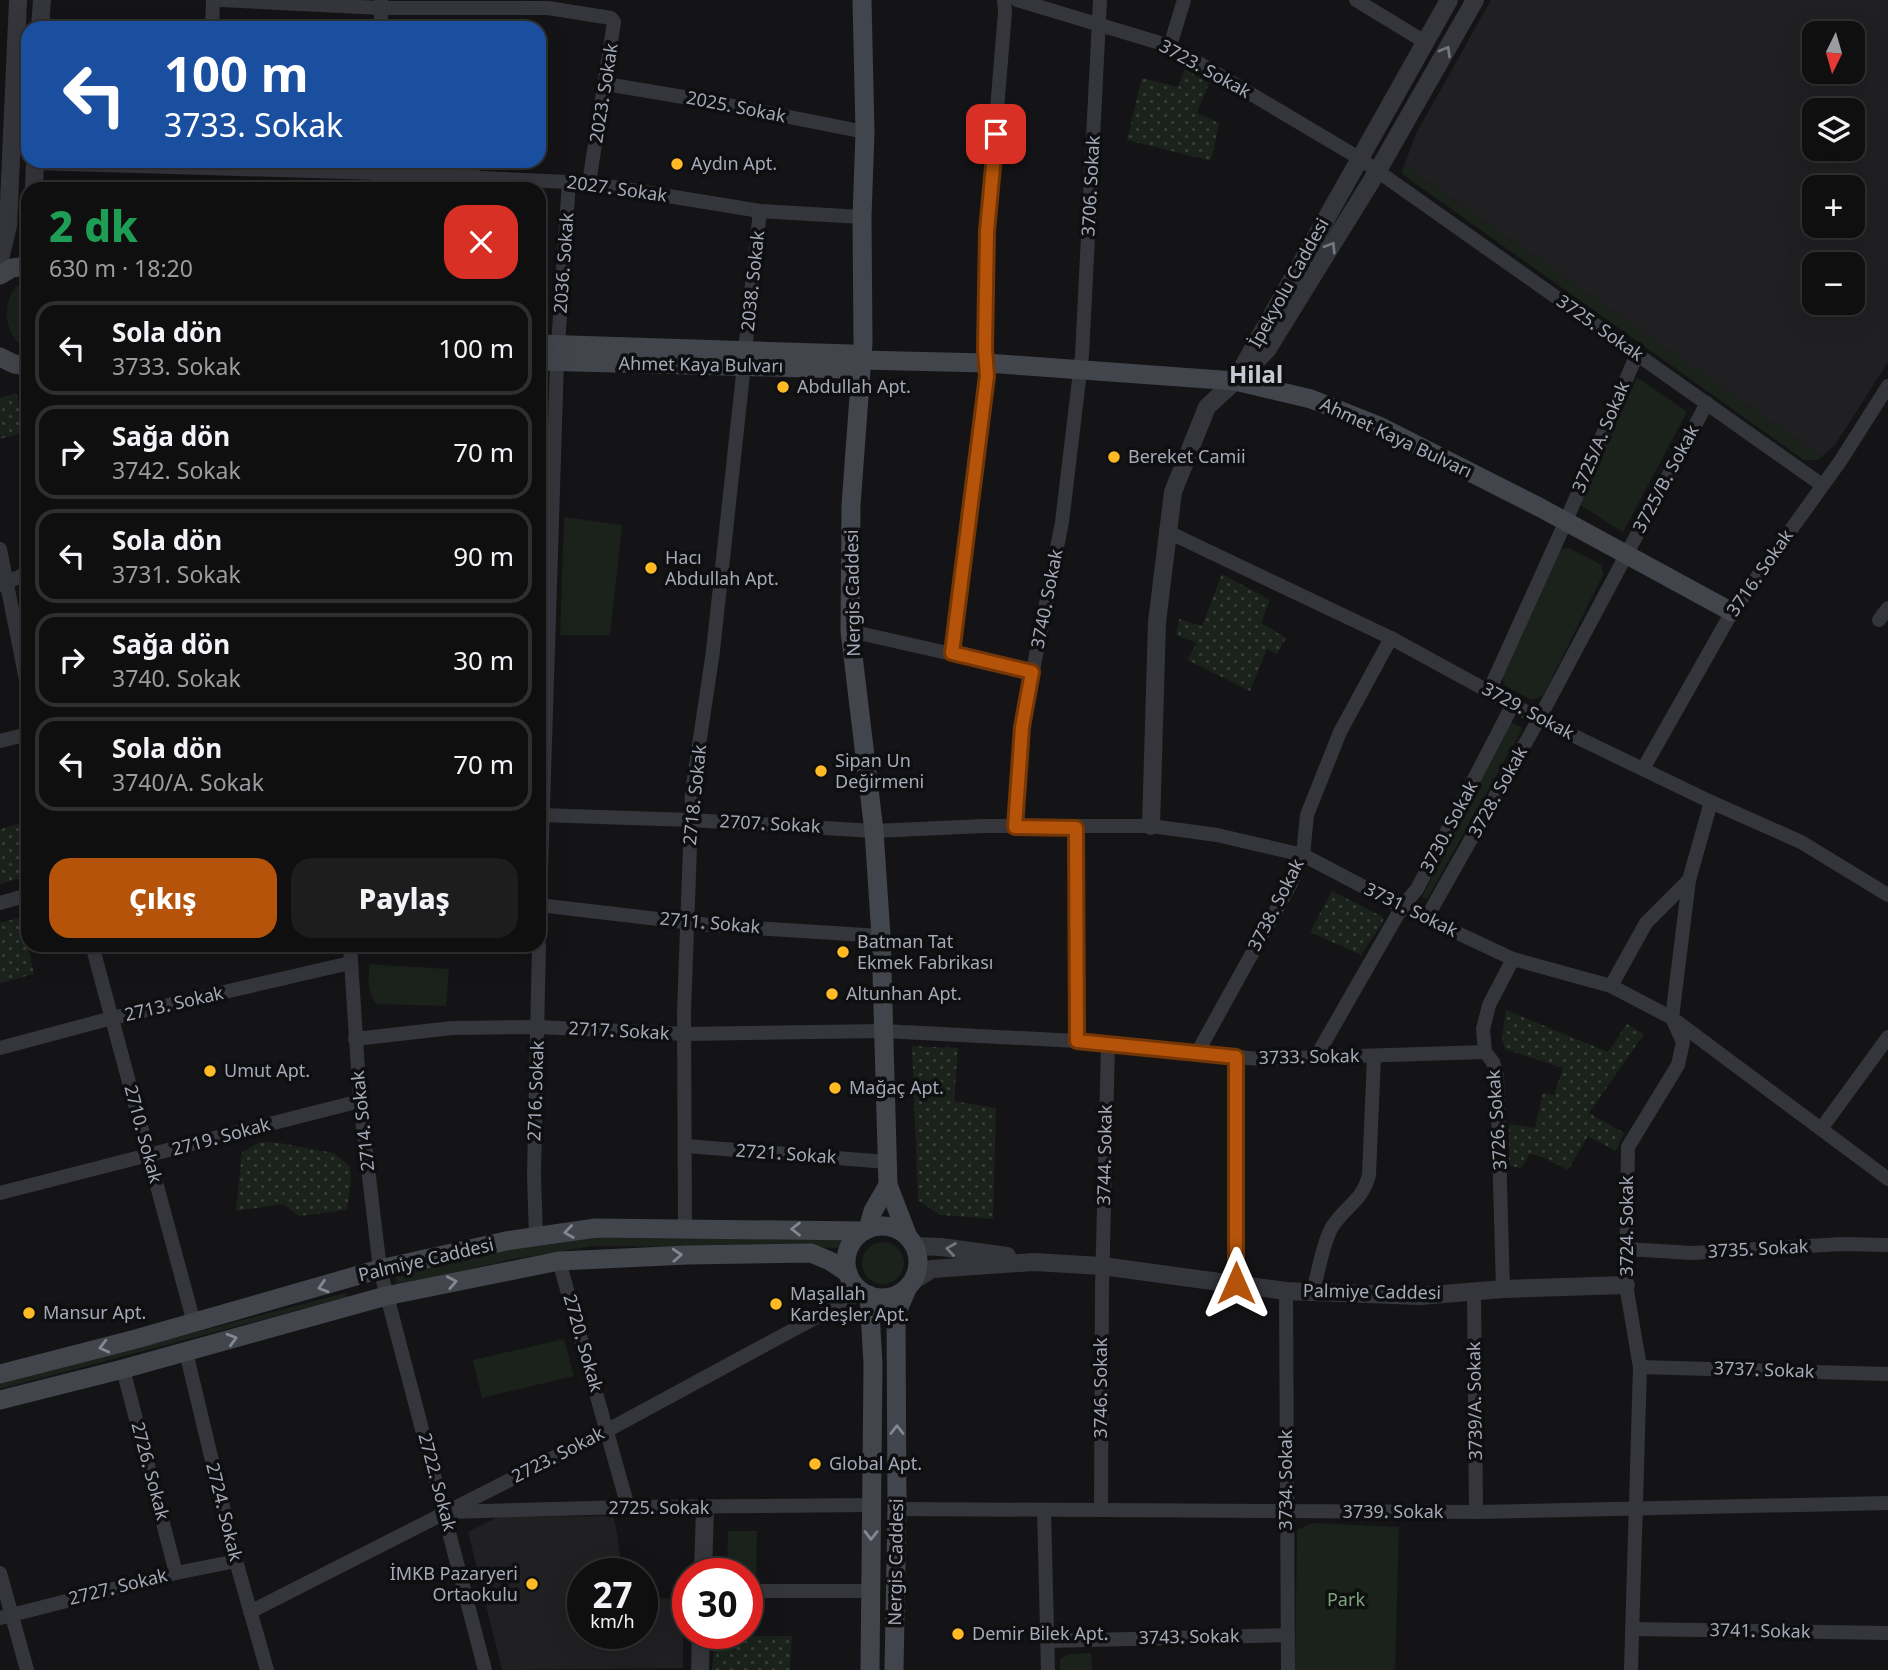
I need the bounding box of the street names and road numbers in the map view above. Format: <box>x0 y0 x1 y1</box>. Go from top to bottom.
street label: 3723. Sokak <box>1156 33 1256 103</box>
street label: 2023. Sokak <box>583 41 623 144</box>
street label: 2025. Sokak <box>684 85 788 127</box>
street label: 3706. Sokak <box>1075 135 1105 237</box>
street label: 2027. Sokak <box>566 169 669 207</box>
street label: 2036. Sokak <box>548 211 579 314</box>
street label: İpekyolu Caddesi <box>1243 214 1334 352</box>
street label: 2038. Sokak <box>735 229 769 332</box>
street label: 3725. Sokak <box>1552 288 1649 366</box>
street label: Ahmet Kaya Bulvarı <box>618 351 784 377</box>
street label: 3725/A. Sokak <box>1566 377 1635 496</box>
street label: Ahmet Kaya Bulvarı <box>1317 391 1476 483</box>
street label: 3725/B. Sokak <box>1627 420 1704 537</box>
street label: 3716. Sokak <box>1720 524 1798 621</box>
street label: Nergis Caddesi <box>839 529 865 657</box>
street label: 3740. Sokak <box>1025 547 1067 651</box>
street label: 3729. Sokak <box>1478 676 1579 745</box>
street label: 3728. Sokak <box>1462 741 1532 841</box>
street label: 2718. Sokak <box>677 743 711 846</box>
street label: 3730. Sokak <box>1414 776 1483 877</box>
street label: 2707. Sokak <box>719 808 821 838</box>
street label: 3738. Sokak <box>1242 854 1309 955</box>
street label: 3731. Sokak <box>1361 876 1462 942</box>
street label: 2711. Sokak <box>659 906 762 938</box>
street label: 2713. Sokak <box>122 980 226 1026</box>
street label: 2717. Sokak <box>568 1015 670 1045</box>
street label: 2716. Sokak <box>521 1040 549 1142</box>
street label: 3733. Sokak <box>1258 1043 1360 1069</box>
street label: 2714. Sokak <box>345 1069 379 1172</box>
street label: 3726. Sokak <box>1480 1069 1511 1171</box>
street label: 2710. Sokak <box>119 1082 169 1186</box>
street label: 3744. Sokak <box>1091 1104 1117 1206</box>
street label: 2719. Sokak <box>169 1111 273 1161</box>
street label: 2721. Sokak <box>735 1138 838 1169</box>
street label: 3724. Sokak <box>1614 1175 1638 1276</box>
street label: Palmiye Caddesi <box>356 1232 496 1286</box>
street label: 3735. Sokak <box>1707 1233 1809 1263</box>
street label: Palmiye Caddesi <box>1303 1278 1441 1304</box>
street label: 2720. Sokak <box>559 1291 609 1395</box>
street label: 3746. Sokak <box>1088 1337 1112 1438</box>
street label: 3739/A. Sokak <box>1461 1341 1487 1461</box>
street label: 3737. Sokak <box>1713 1355 1815 1383</box>
street label: 2726. Sokak <box>126 1419 176 1523</box>
street label: 2723. Sokak <box>507 1420 608 1488</box>
street label: 3734. Sokak <box>1273 1429 1297 1530</box>
street label: 2722. Sokak <box>413 1430 463 1534</box>
street label: 2724. Sokak <box>201 1460 249 1564</box>
street label: 2725. Sokak <box>609 1495 710 1519</box>
street label: Nergis Caddesi <box>882 1498 908 1626</box>
street label: 3739. Sokak <box>1343 1499 1444 1523</box>
street label: 2727. Sokak <box>66 1562 170 1610</box>
street label: 3741. Sokak <box>1709 1617 1811 1643</box>
street label: 3743. Sokak <box>1138 1623 1240 1649</box>

